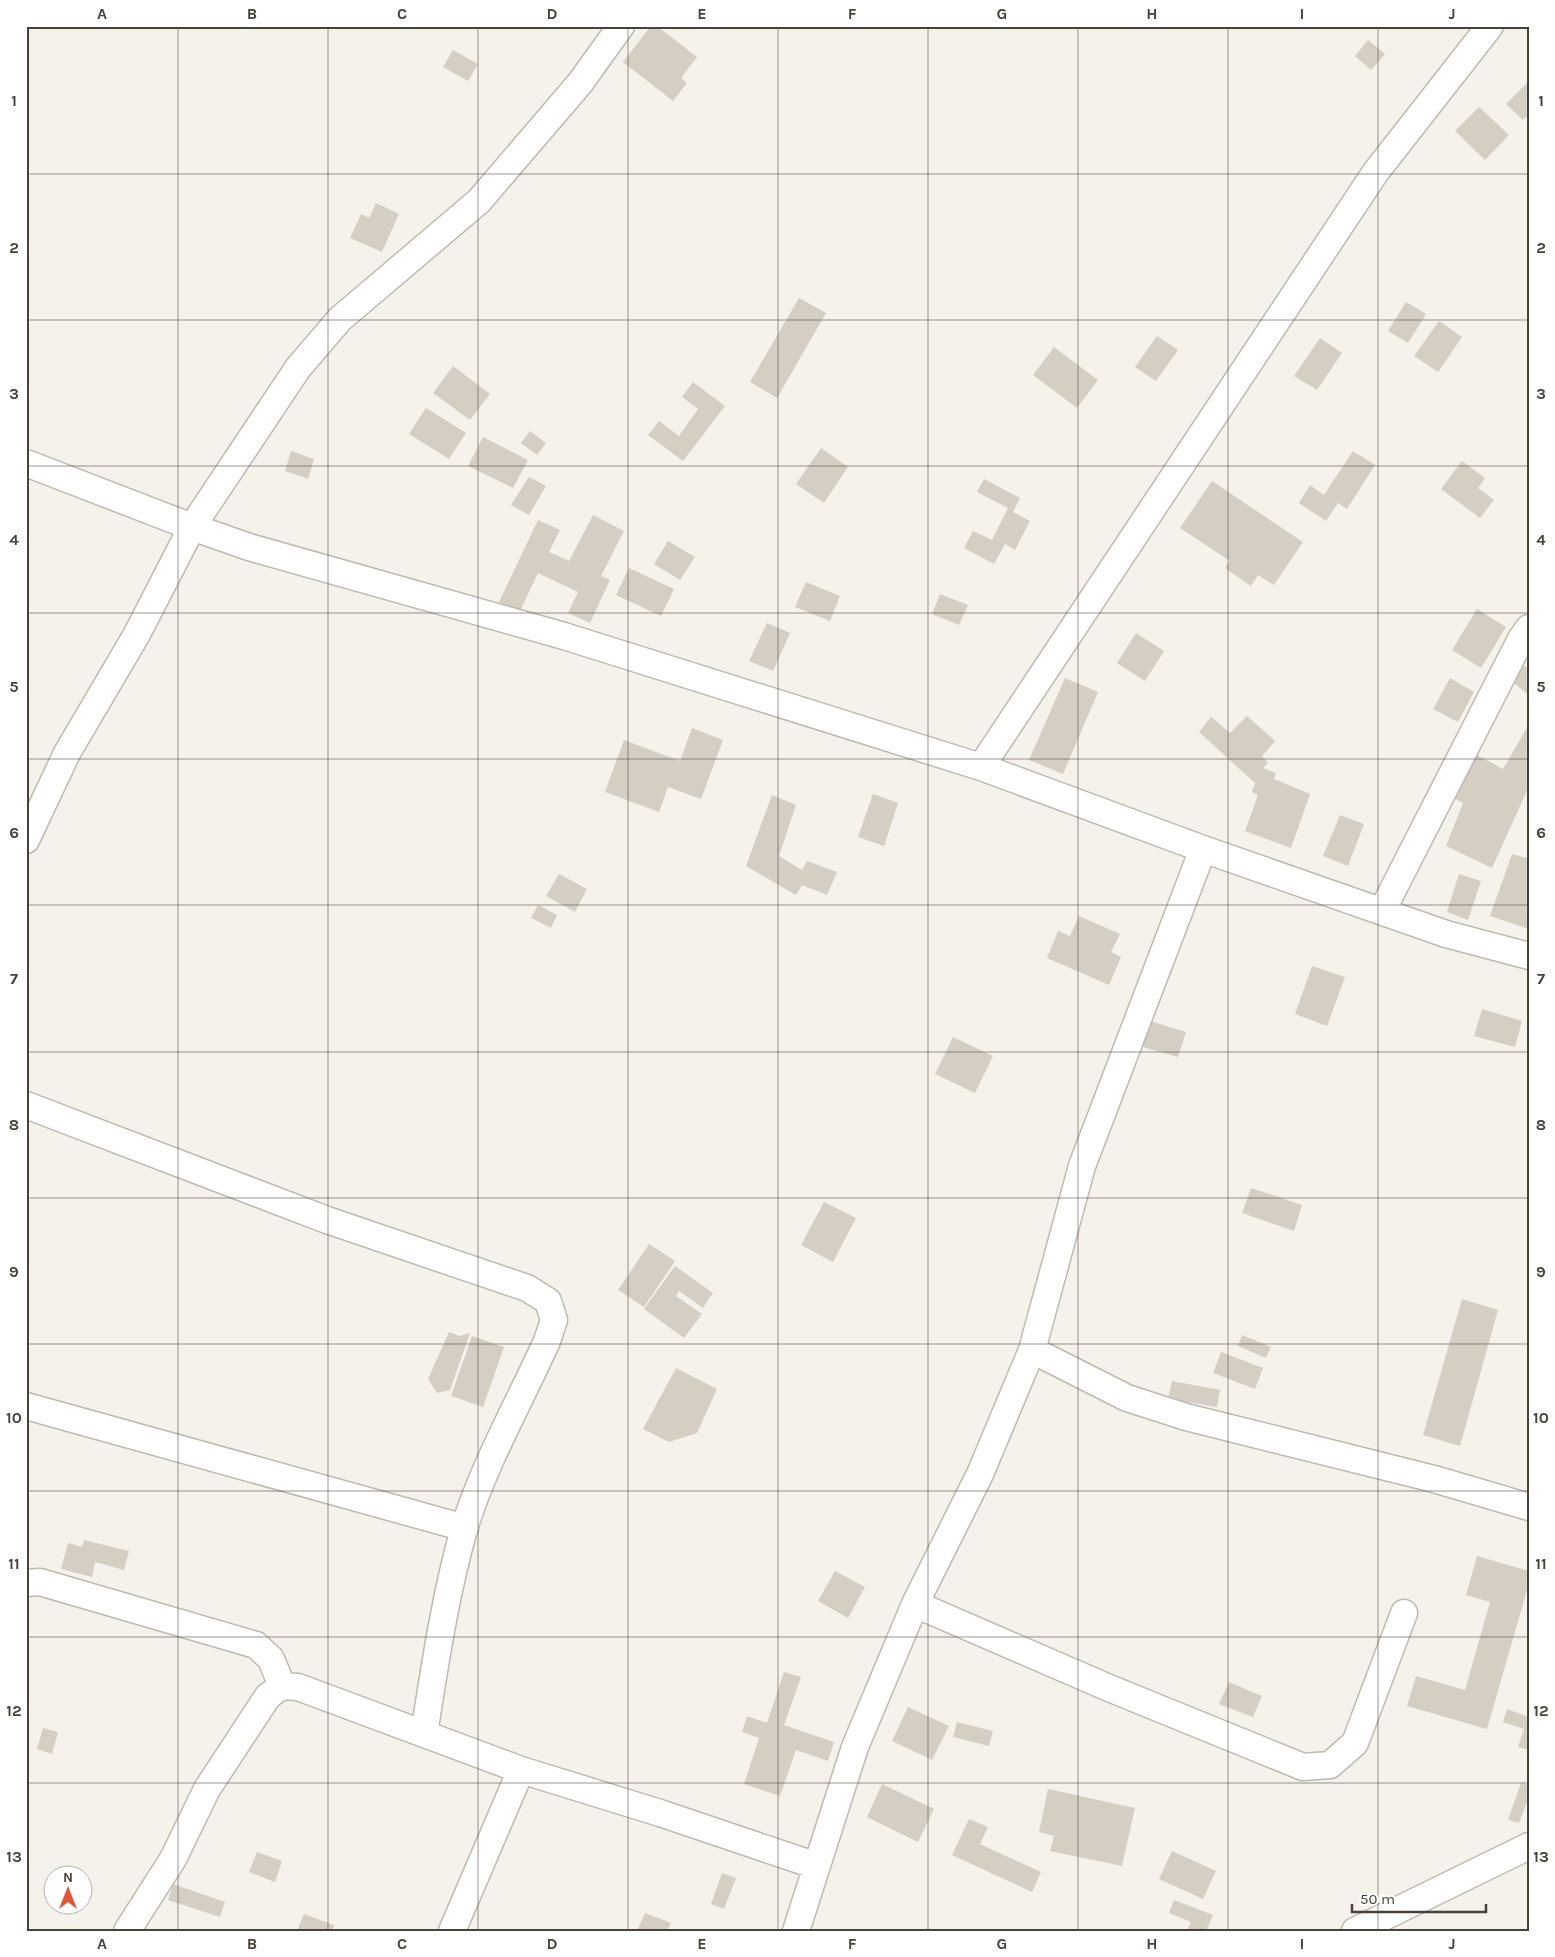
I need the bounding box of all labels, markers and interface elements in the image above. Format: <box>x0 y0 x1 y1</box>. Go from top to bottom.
text: A <box>97 4 107 23</box>
text: B <box>247 4 257 23</box>
text: C <box>397 4 407 23</box>
text: D <box>547 4 558 23</box>
text: E <box>697 4 707 23</box>
text: F <box>848 4 857 23</box>
text: G <box>997 4 1007 23</box>
text: H <box>1146 4 1158 23</box>
text: I <box>1300 4 1304 23</box>
text: J <box>1448 4 1456 23</box>
text: 1 <box>11 91 17 110</box>
text: 1 <box>1538 91 1544 110</box>
text: 2 <box>9 238 19 257</box>
text: 2 <box>1536 238 1546 257</box>
text: 3 <box>9 384 19 403</box>
text: 3 <box>1536 384 1546 403</box>
text: 4 <box>9 530 19 549</box>
text: 4 <box>1536 530 1546 549</box>
text: 5 <box>9 677 19 696</box>
text: 5 <box>1536 677 1546 696</box>
text: 6 <box>9 823 19 842</box>
text: 6 <box>1536 823 1546 842</box>
text: 7 <box>10 969 18 988</box>
text: 7 <box>1537 969 1545 988</box>
text: 8 <box>9 1115 19 1134</box>
text: 8 <box>1536 1115 1546 1134</box>
text: 9 <box>9 1262 19 1281</box>
text: 9 <box>1536 1262 1546 1281</box>
text: 10 <box>6 1408 22 1427</box>
text: 10 <box>1533 1408 1549 1427</box>
text: 11 <box>8 1554 20 1573</box>
text: 11 <box>1535 1554 1547 1573</box>
text: 12 <box>6 1701 22 1720</box>
text: 12 <box>1533 1701 1549 1720</box>
text: 13 <box>6 1847 22 1866</box>
text: 13 <box>1533 1847 1549 1866</box>
north arrow <box>42 1864 92 1914</box>
text: N <box>63 1869 73 1886</box>
scale bar <box>1352 1882 1486 1914</box>
text: 50 m <box>1360 1890 1395 1908</box>
text: A <box>97 1934 107 1953</box>
text: B <box>247 1934 257 1953</box>
text: C <box>397 1934 407 1953</box>
text: D <box>547 1934 558 1953</box>
text: E <box>697 1934 707 1953</box>
text: F <box>848 1934 857 1953</box>
text: G <box>997 1934 1007 1953</box>
text: H <box>1146 1934 1158 1953</box>
text: I <box>1300 1934 1304 1953</box>
text: J <box>1448 1934 1456 1953</box>

